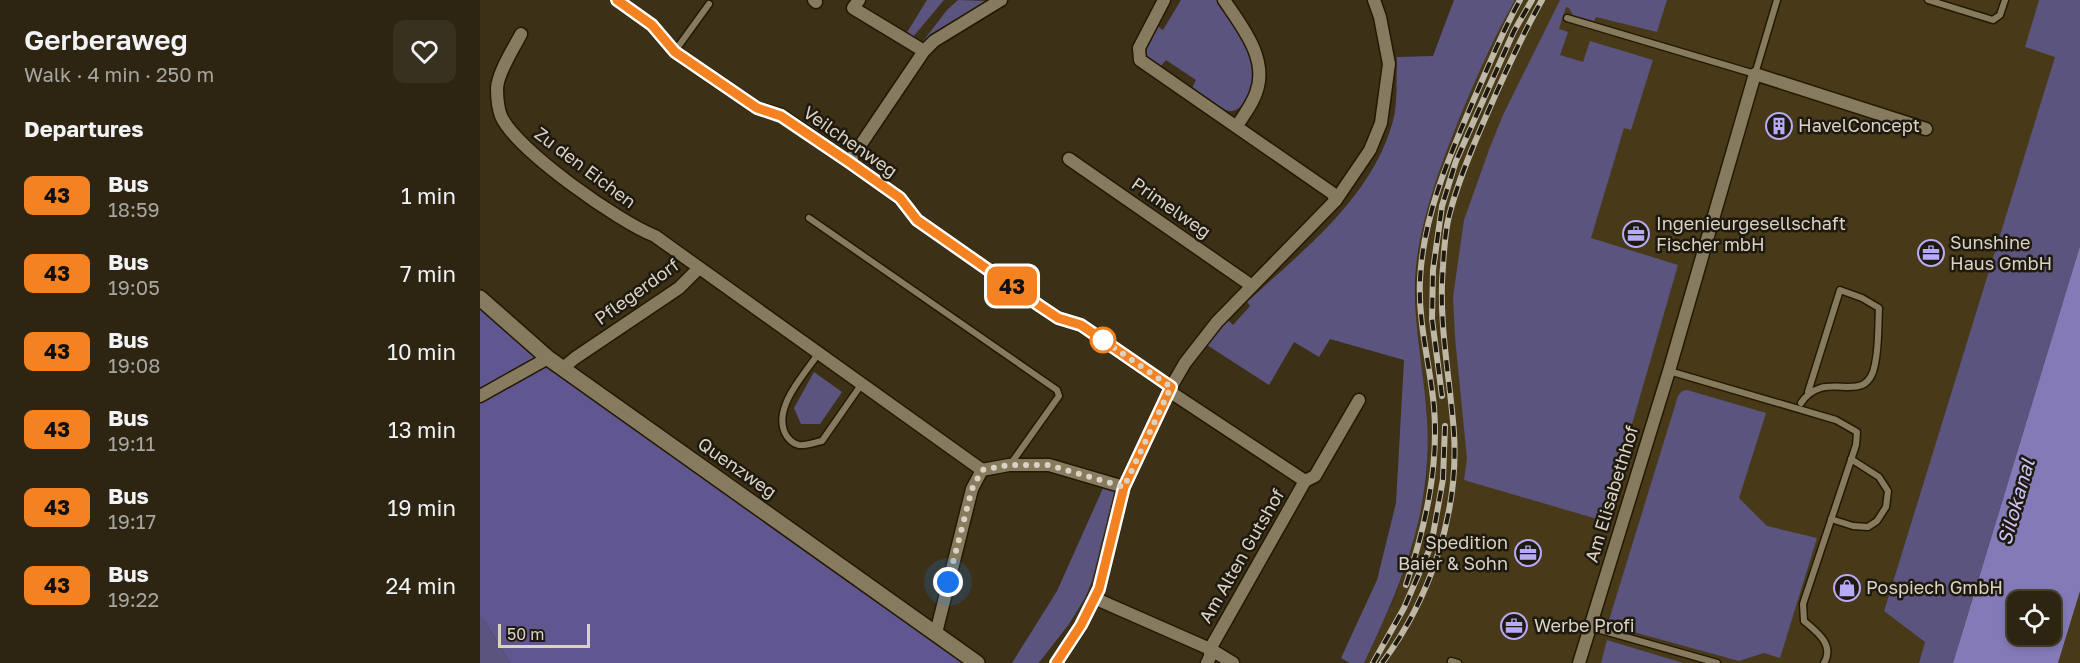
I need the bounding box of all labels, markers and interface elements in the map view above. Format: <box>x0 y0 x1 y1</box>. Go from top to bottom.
button: heart <box>393 20 456 83</box>
text: Gerberaweg <box>24 23 188 56</box>
text: Walk · 4 min · 250 m <box>24 62 214 86</box>
street label: Veilchenweg <box>799 101 902 182</box>
building icon: HavelConcept <box>1764 111 1794 141</box>
place label: HavelConcept <box>1798 114 1920 136</box>
text: Departures <box>24 115 143 142</box>
street label: Zu den Eichen <box>531 122 641 212</box>
text: Bus <box>108 170 149 197</box>
street label: Primelweg <box>1128 172 1215 242</box>
text: 43 <box>44 182 70 208</box>
text: 1 min <box>401 182 456 209</box>
text: 18:59 <box>108 197 160 221</box>
place label: Ingenieurgesellschaft Fischer mbH <box>1656 212 1846 255</box>
office icon: Ingenieurgesellschaft Fischer mbH <box>1621 219 1651 249</box>
place label: Sunshine Haus GmbH <box>1950 231 2052 274</box>
office icon: Sunshine Haus GmbH <box>1916 238 1946 268</box>
text: Bus <box>108 248 149 275</box>
street label: Pflegerdorf <box>590 253 683 329</box>
text: 43 <box>44 260 70 286</box>
text: 7 min <box>400 260 456 287</box>
line badge: 43 <box>985 266 1039 306</box>
text: 43 <box>999 273 1025 299</box>
text: 19:05 <box>108 275 160 299</box>
text: Bus <box>108 326 149 353</box>
unlabelled marker <box>1090 327 1116 353</box>
text: 43 <box>44 338 70 364</box>
text: 10 min <box>387 338 456 365</box>
text: 19:08 <box>108 353 160 377</box>
text: Bus <box>108 404 149 431</box>
text: 43 <box>44 416 70 442</box>
text: 13 min <box>388 416 456 443</box>
street label: Am Elisabethhof <box>1580 422 1642 565</box>
text: 19:11 <box>108 431 155 455</box>
street label: Quenzweg <box>694 432 781 502</box>
water label: Silokanal <box>1991 455 2039 548</box>
text: Bus <box>108 482 149 509</box>
street label: Am Alten Gutshof <box>1194 484 1289 627</box>
text: 43 <box>44 494 70 520</box>
text: 19 min <box>388 494 456 521</box>
text: 19:17 <box>108 509 156 533</box>
place label: Spedition Baier & Sohn <box>1398 531 1508 574</box>
office icon: Spedition Baier & Sohn <box>1513 538 1543 568</box>
text: Bus <box>108 560 149 587</box>
your location <box>933 567 963 597</box>
text: 43 <box>44 572 70 598</box>
text: 24 min <box>385 572 456 599</box>
shop icon: Pospiech GmbH <box>1832 573 1862 603</box>
place label: Pospiech GmbH <box>1866 576 2003 598</box>
text: 19:22 <box>108 587 159 611</box>
map controls <box>2007 591 2061 645</box>
button: locate <box>2007 591 2061 645</box>
office icon: Werbe Profi <box>1499 611 1529 641</box>
place label: Werbe Profi <box>1534 614 1635 636</box>
scale bar <box>498 621 590 648</box>
text: 50 m <box>507 624 544 644</box>

